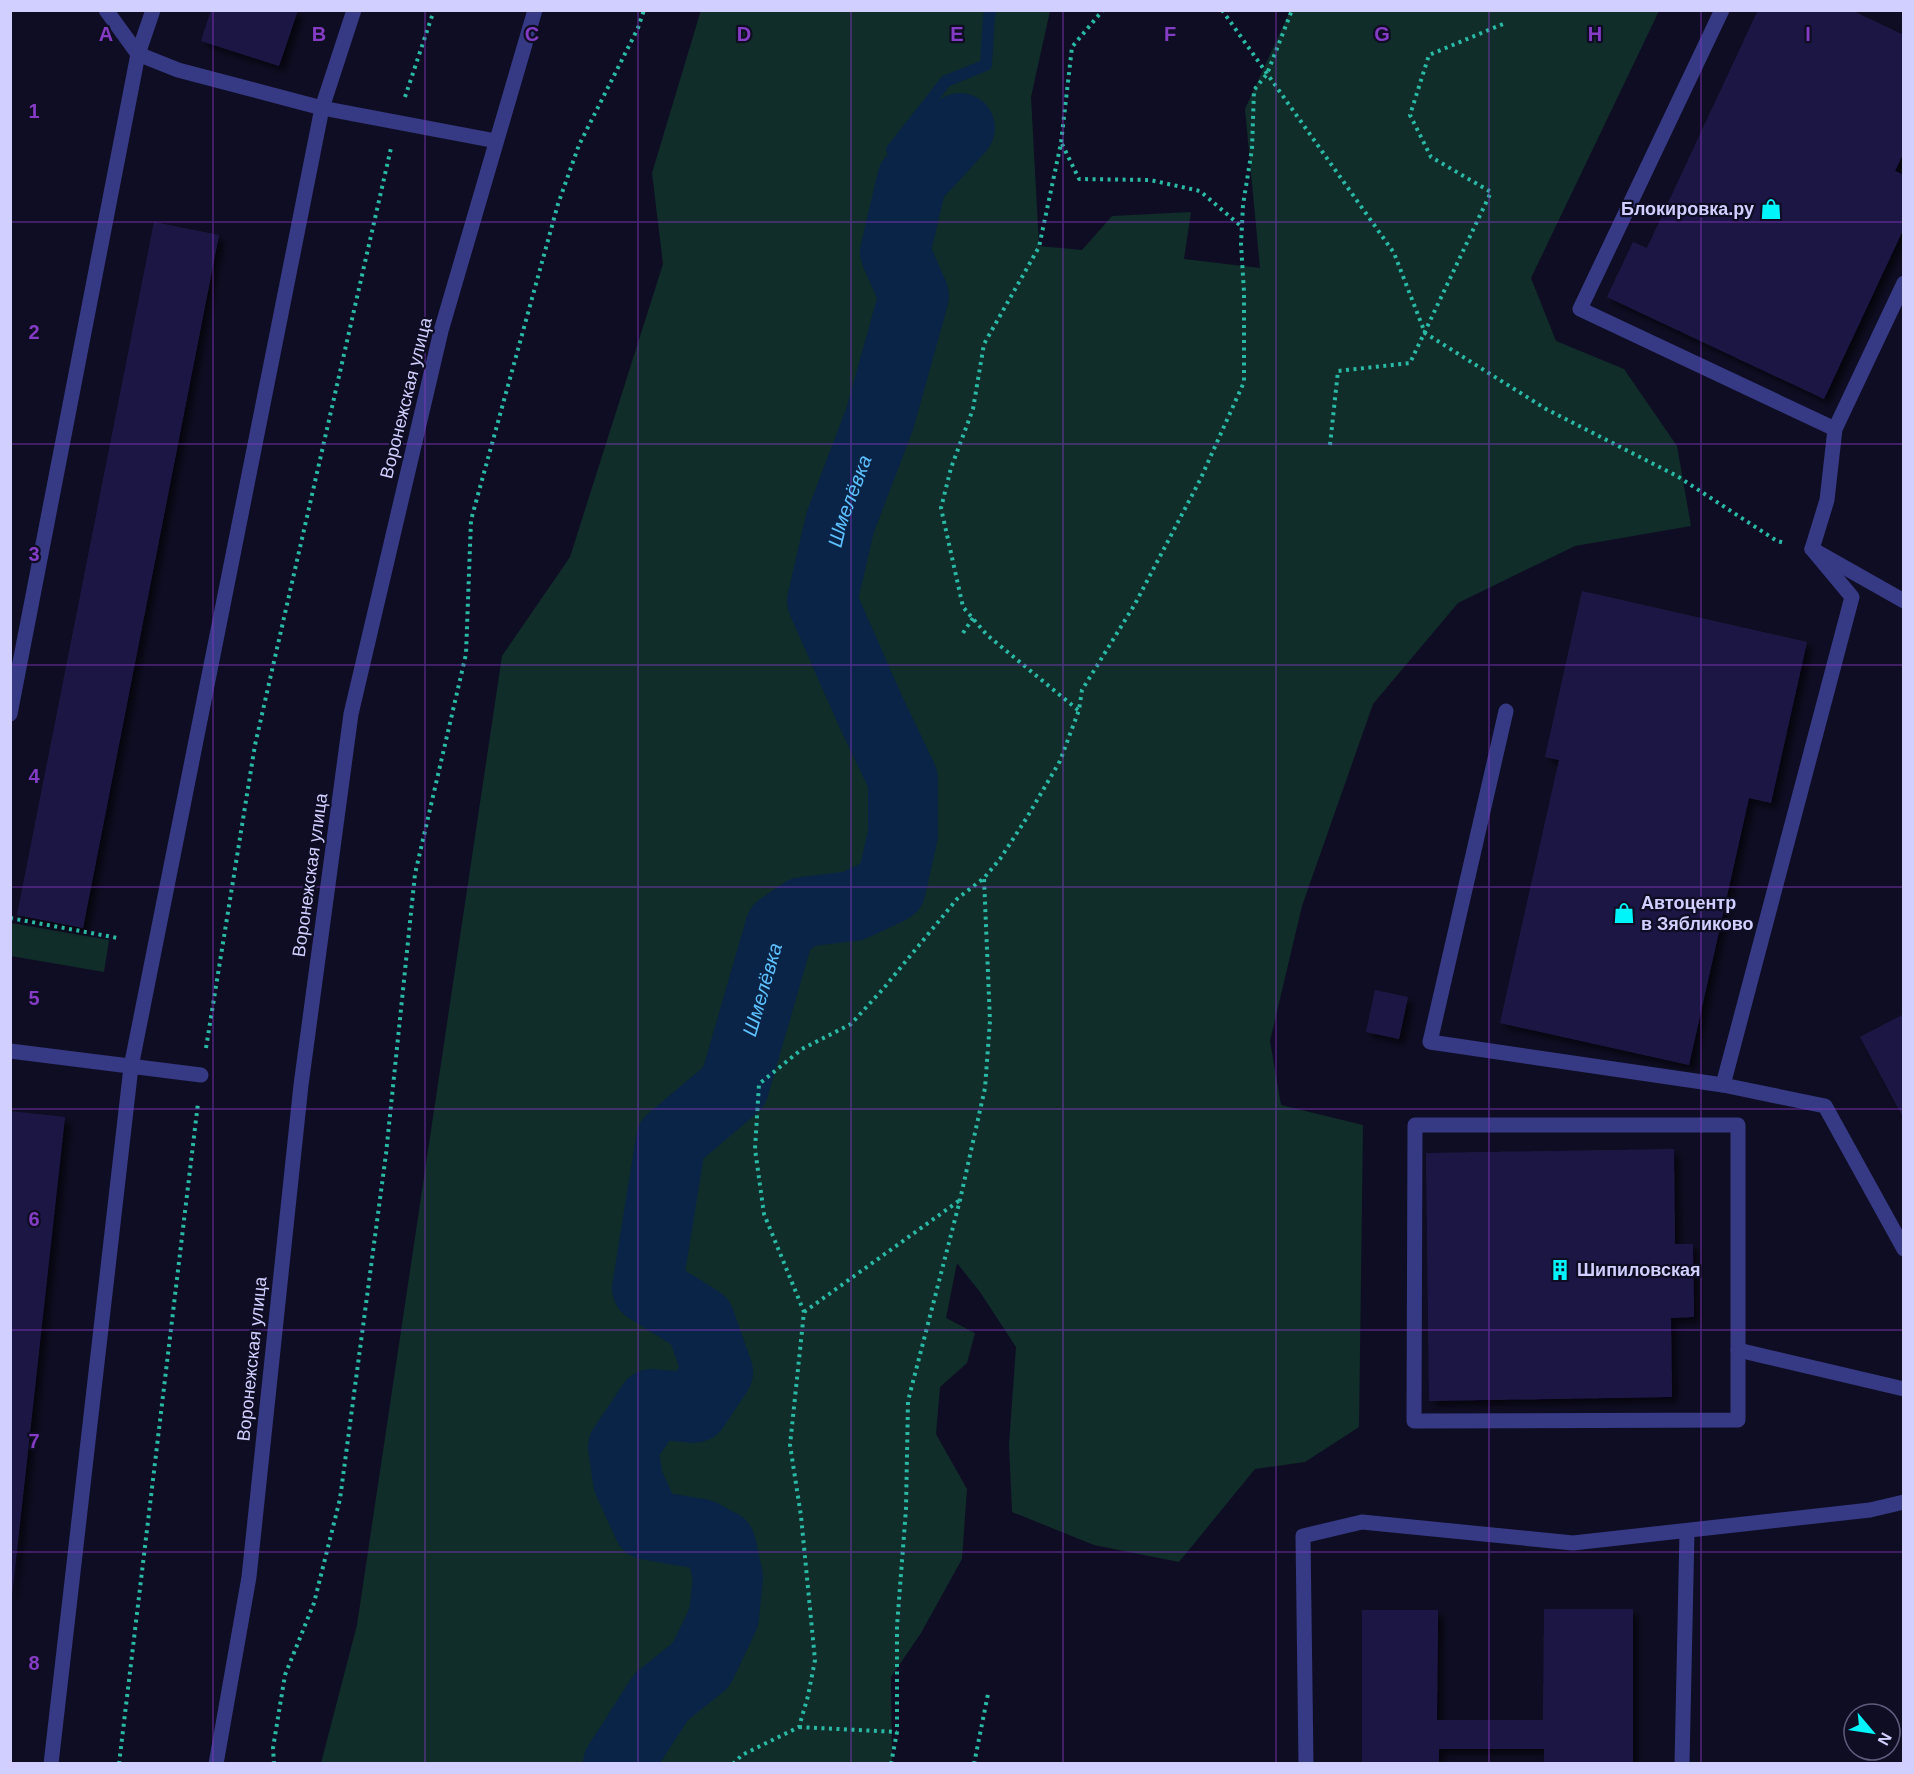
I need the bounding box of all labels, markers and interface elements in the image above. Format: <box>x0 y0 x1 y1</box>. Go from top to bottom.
text: A <box>99 23 113 45</box>
text: B <box>312 23 326 45</box>
text: C <box>525 23 539 45</box>
text: D <box>737 23 751 45</box>
text: E <box>950 23 964 45</box>
text: F <box>1164 23 1176 45</box>
text: G <box>1374 23 1390 45</box>
text: H <box>1588 23 1602 45</box>
text: I <box>1805 23 1811 45</box>
text: 1 <box>28 100 40 122</box>
shop icon: Блокировка.ру <box>1759 197 1783 221</box>
place label: Блокировка.ру <box>1621 199 1754 219</box>
street label: Воронежская улица <box>376 314 436 481</box>
text: 2 <box>28 321 40 343</box>
water label: Шмелёвка <box>824 452 876 549</box>
text: 3 <box>28 543 40 565</box>
text: 4 <box>28 765 40 787</box>
street label: Воронежская улица <box>289 791 332 958</box>
place label: Автоцентр в Зябликово <box>1641 893 1754 934</box>
shop icon: Автоцентр в Зябликово <box>1612 901 1636 925</box>
water label: Шмелёвка <box>738 940 786 1039</box>
text: 5 <box>28 987 40 1009</box>
text: 6 <box>28 1208 40 1230</box>
building icon: Шипиловская <box>1548 1258 1572 1282</box>
place label: Шипиловская <box>1577 1260 1700 1280</box>
street label: Воронежская улица <box>233 1275 271 1442</box>
text: 7 <box>28 1430 40 1452</box>
text: 8 <box>28 1652 40 1674</box>
north arrow <box>1842 1702 1902 1762</box>
text: N <box>1874 1730 1895 1748</box>

